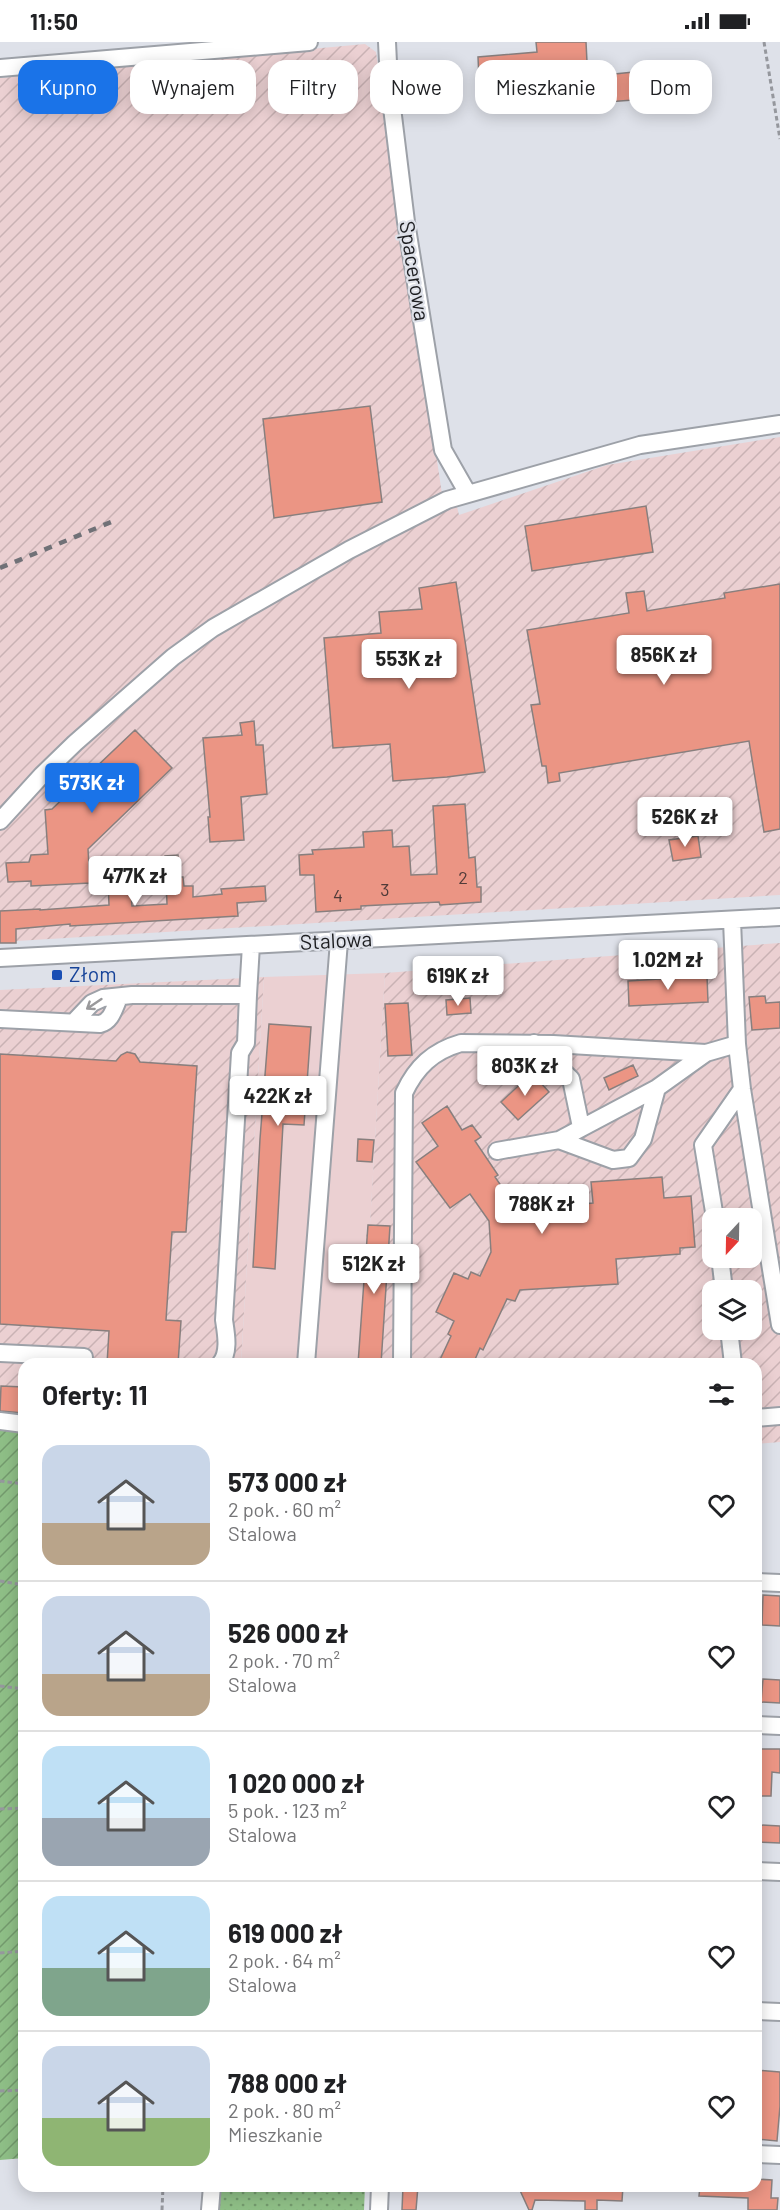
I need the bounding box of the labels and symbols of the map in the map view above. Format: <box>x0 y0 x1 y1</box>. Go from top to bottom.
street label: Spacerowa <box>395 219 436 323</box>
pin: 856K zł <box>609 635 719 686</box>
pin: 553K zł <box>354 639 464 690</box>
pin: 573K zł <box>37 763 147 814</box>
pin: 526K zł <box>630 797 740 848</box>
pin: 477K zł <box>80 856 190 907</box>
house number: 2 <box>458 866 468 888</box>
house number: 3 <box>380 878 390 900</box>
house number: 4 <box>333 884 343 906</box>
street label: Stalowa <box>299 925 373 954</box>
pin: 1.02M zł <box>606 940 730 991</box>
pin: 619K zł <box>403 956 513 1007</box>
place label: Złom <box>69 961 117 986</box>
marker: Złom <box>50 968 64 982</box>
one-way arrow <box>86 998 102 1010</box>
pin: 803K zł <box>470 1046 580 1097</box>
pin: 422K zł <box>223 1076 333 1127</box>
pin: 788K zł <box>487 1184 597 1235</box>
north arrow <box>702 1208 762 1268</box>
pin: 512K zł <box>319 1244 429 1295</box>

